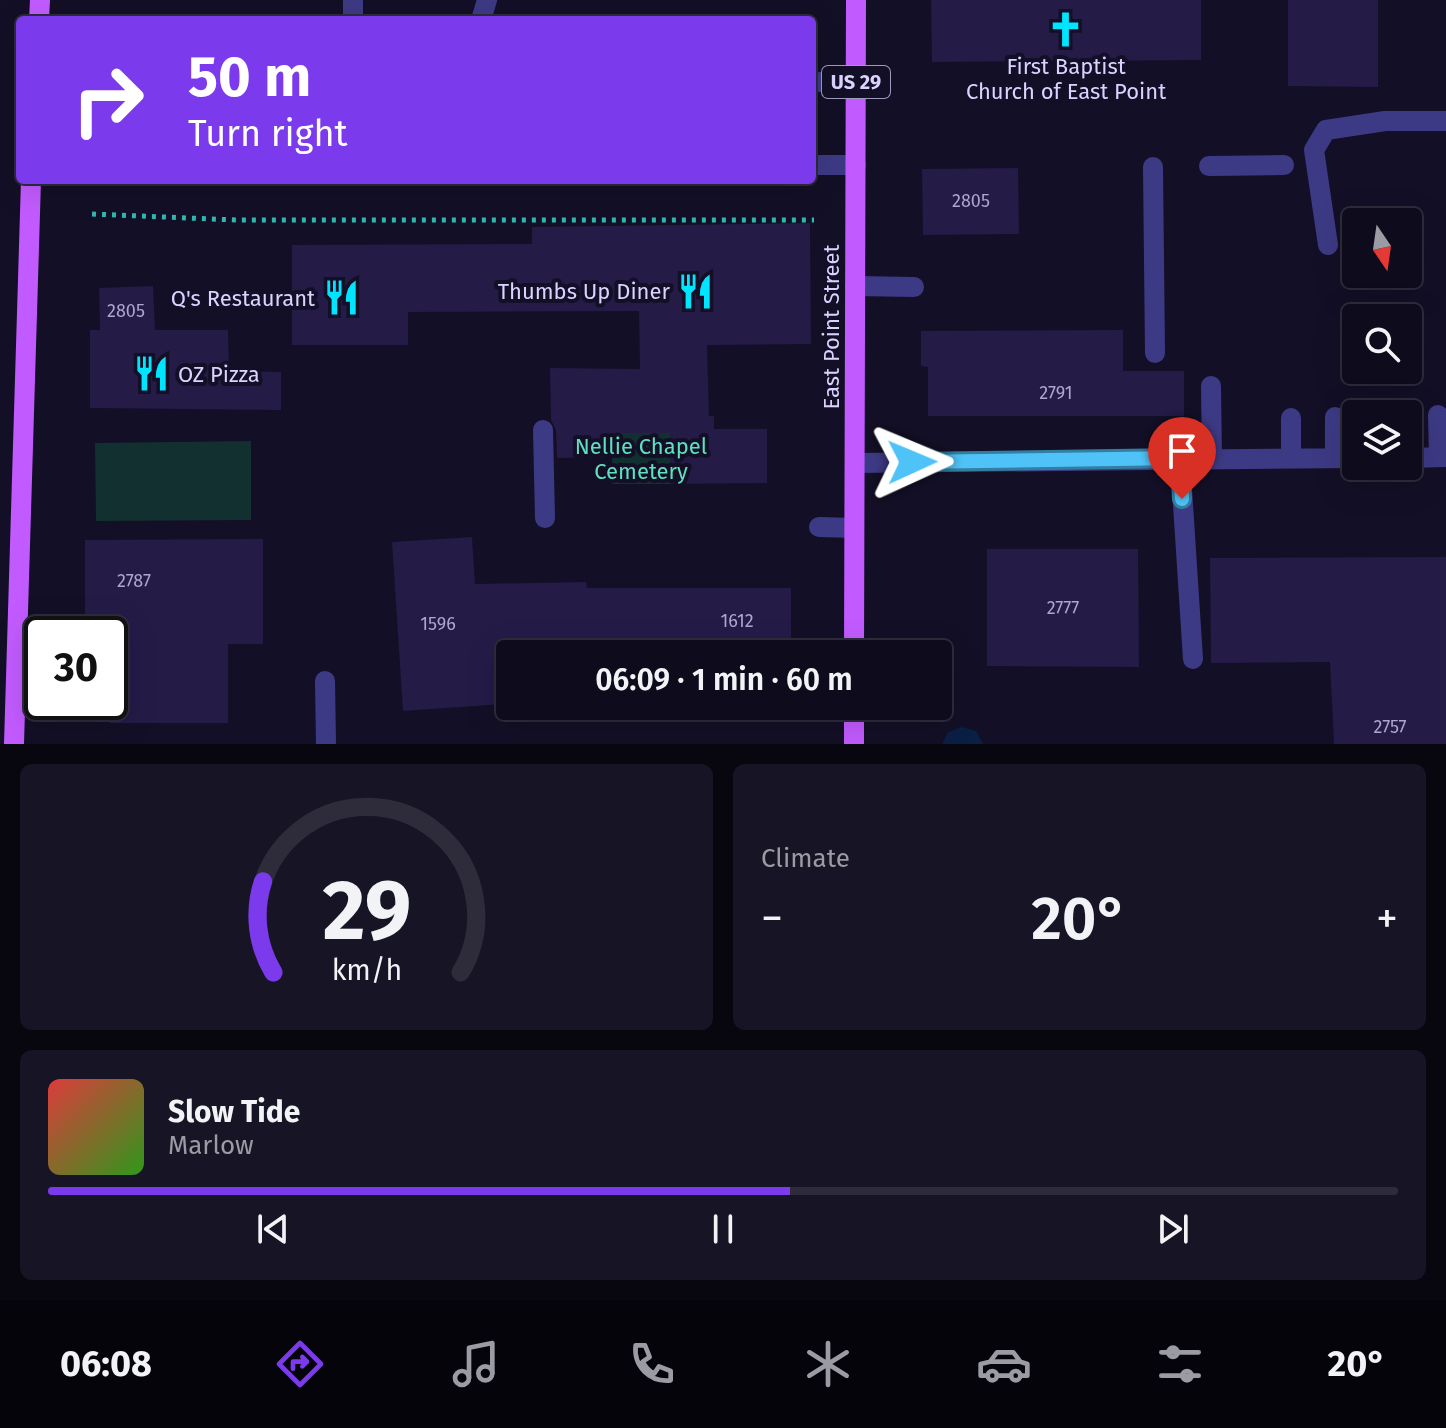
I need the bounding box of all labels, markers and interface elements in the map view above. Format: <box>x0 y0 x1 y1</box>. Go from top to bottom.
church icon: First Baptist Church of East Point <box>1047 11 1085 49</box>
text: 50 m <box>188 44 311 111</box>
icon: right <box>56 48 160 152</box>
place label: First Baptist Church of East Point <box>966 53 1166 105</box>
road number: US 29 <box>822 66 890 98</box>
text: Turn right <box>188 112 348 156</box>
house number: 2805 <box>952 190 990 212</box>
north arrow <box>1342 208 1422 288</box>
map controls <box>1342 208 1422 480</box>
street label: East Point Street <box>818 245 845 409</box>
restaurant icon: Thumbs Up Diner <box>677 272 715 310</box>
place label: Thumbs Up Diner <box>498 278 671 305</box>
restaurant icon: Q's Restaurant <box>322 279 360 317</box>
place label: Q's Restaurant <box>171 285 315 312</box>
house number: 2805 <box>107 300 145 322</box>
button: search <box>1342 304 1422 384</box>
restaurant icon: OZ Pizza <box>133 355 171 393</box>
place label: OZ Pizza <box>178 361 260 388</box>
house number: 2791 <box>1039 382 1073 404</box>
button: layers <box>1342 400 1422 480</box>
pin <box>1148 417 1216 499</box>
position arrow <box>870 420 954 504</box>
icon: arrive <box>1160 429 1204 473</box>
park label: Nellie Chapel Cemetery <box>575 433 707 485</box>
house number: 2787 <box>117 570 151 592</box>
house number: 2777 <box>1047 597 1079 619</box>
house number: 1612 <box>720 610 754 632</box>
house number: 1596 <box>420 613 456 635</box>
speed limit sign: 30 <box>24 616 128 720</box>
text: 06:09 · 1 min · 60 m <box>595 662 853 698</box>
house number: 2757 <box>1373 716 1407 738</box>
text: Climate <box>761 843 850 874</box>
text: 29 <box>322 861 411 961</box>
text: 20° <box>1031 883 1128 955</box>
text: − <box>761 892 783 945</box>
text: + <box>1376 892 1398 945</box>
text: km/h <box>331 953 402 988</box>
text: Slow Tide <box>168 1094 300 1130</box>
text: Marlow <box>168 1130 254 1161</box>
icon: previous <box>251 1207 295 1251</box>
icon: pause <box>701 1207 745 1251</box>
icon: next <box>1151 1207 1195 1251</box>
icon: directions <box>272 1336 328 1392</box>
icon: music <box>448 1336 504 1392</box>
icon: phone <box>624 1336 680 1392</box>
icon: climate <box>800 1336 856 1392</box>
icon: car <box>976 1336 1032 1392</box>
icon: filters <box>1152 1336 1208 1392</box>
text: 06:08 <box>60 1342 152 1386</box>
text: 20° <box>1328 1342 1386 1386</box>

